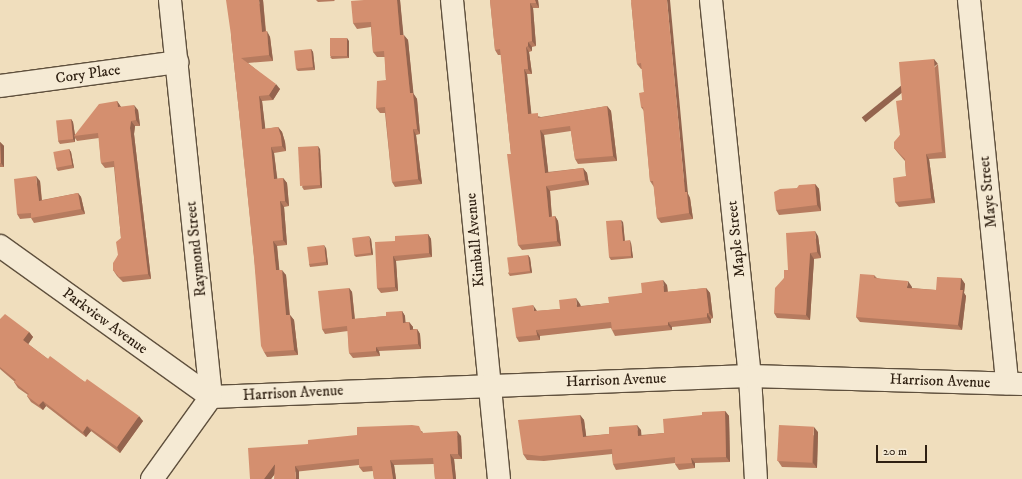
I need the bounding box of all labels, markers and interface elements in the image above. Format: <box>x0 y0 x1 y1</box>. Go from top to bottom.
street label: Cory Place <box>54 61 122 87</box>
street label: Maye Street <box>975 155 1001 229</box>
street label: Kimball Avenue <box>462 192 488 288</box>
street label: Raymond Street <box>182 200 210 298</box>
street label: Maple Street <box>723 200 749 278</box>
street label: Parkview Avenue <box>59 284 151 358</box>
street label: Harrison Avenue <box>565 369 667 391</box>
street label: Harrison Avenue <box>889 370 991 392</box>
street label: Harrison Avenue <box>242 381 344 405</box>
scale bar <box>878 437 929 463</box>
text: 20 m <box>883 444 907 459</box>

